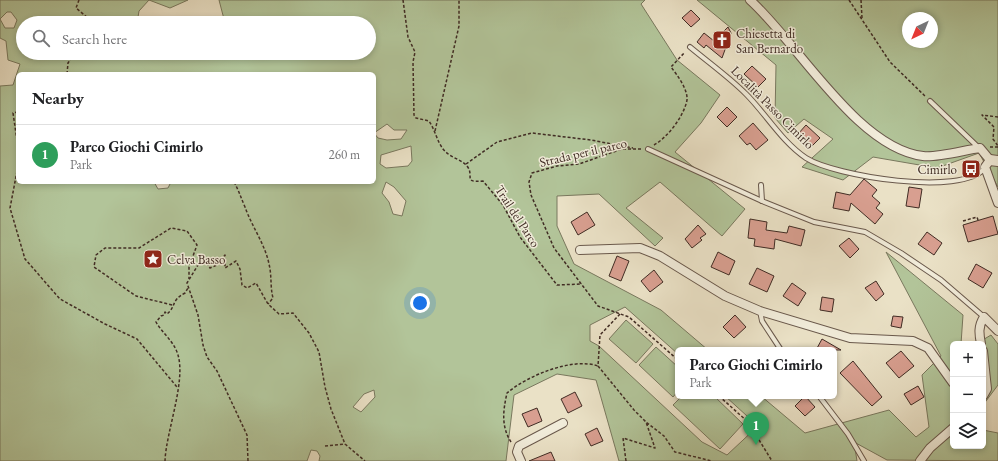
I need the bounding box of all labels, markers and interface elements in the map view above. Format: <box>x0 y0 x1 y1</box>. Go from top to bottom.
north arrow <box>902 12 938 48</box>
search box <box>16 16 376 60</box>
place label: Chiesetta di San Bernardo <box>736 25 803 57</box>
icon: search <box>30 27 52 49</box>
text: Search here <box>62 29 127 48</box>
church icon: Chiesetta di San Bernardo <box>711 29 733 51</box>
street label: Località Passo Cimirlo <box>727 62 818 153</box>
text: Nearby <box>32 87 84 109</box>
street label: Strada per il parco <box>538 134 628 171</box>
text: Parco Giochi Cimirlo <box>70 137 203 156</box>
text: 1 <box>42 146 48 163</box>
text: 260 m <box>329 146 360 163</box>
text: Park <box>70 156 92 173</box>
bus stop icon: Cimirlo <box>960 158 982 180</box>
place label: Cimirlo <box>917 161 957 178</box>
street label: Trail del Parco <box>491 182 544 251</box>
place icon: Celva Basso <box>142 248 164 270</box>
place label: Celva Basso <box>167 251 225 268</box>
your location <box>410 293 430 313</box>
map controls <box>950 341 986 449</box>
button: + <box>950 341 986 377</box>
popup <box>675 347 837 399</box>
text: Parco Giochi Cimirlo <box>689 355 823 374</box>
text: Park <box>689 374 712 391</box>
button: − <box>950 377 986 413</box>
pin: 1 <box>743 412 769 445</box>
button: layers <box>950 413 986 449</box>

